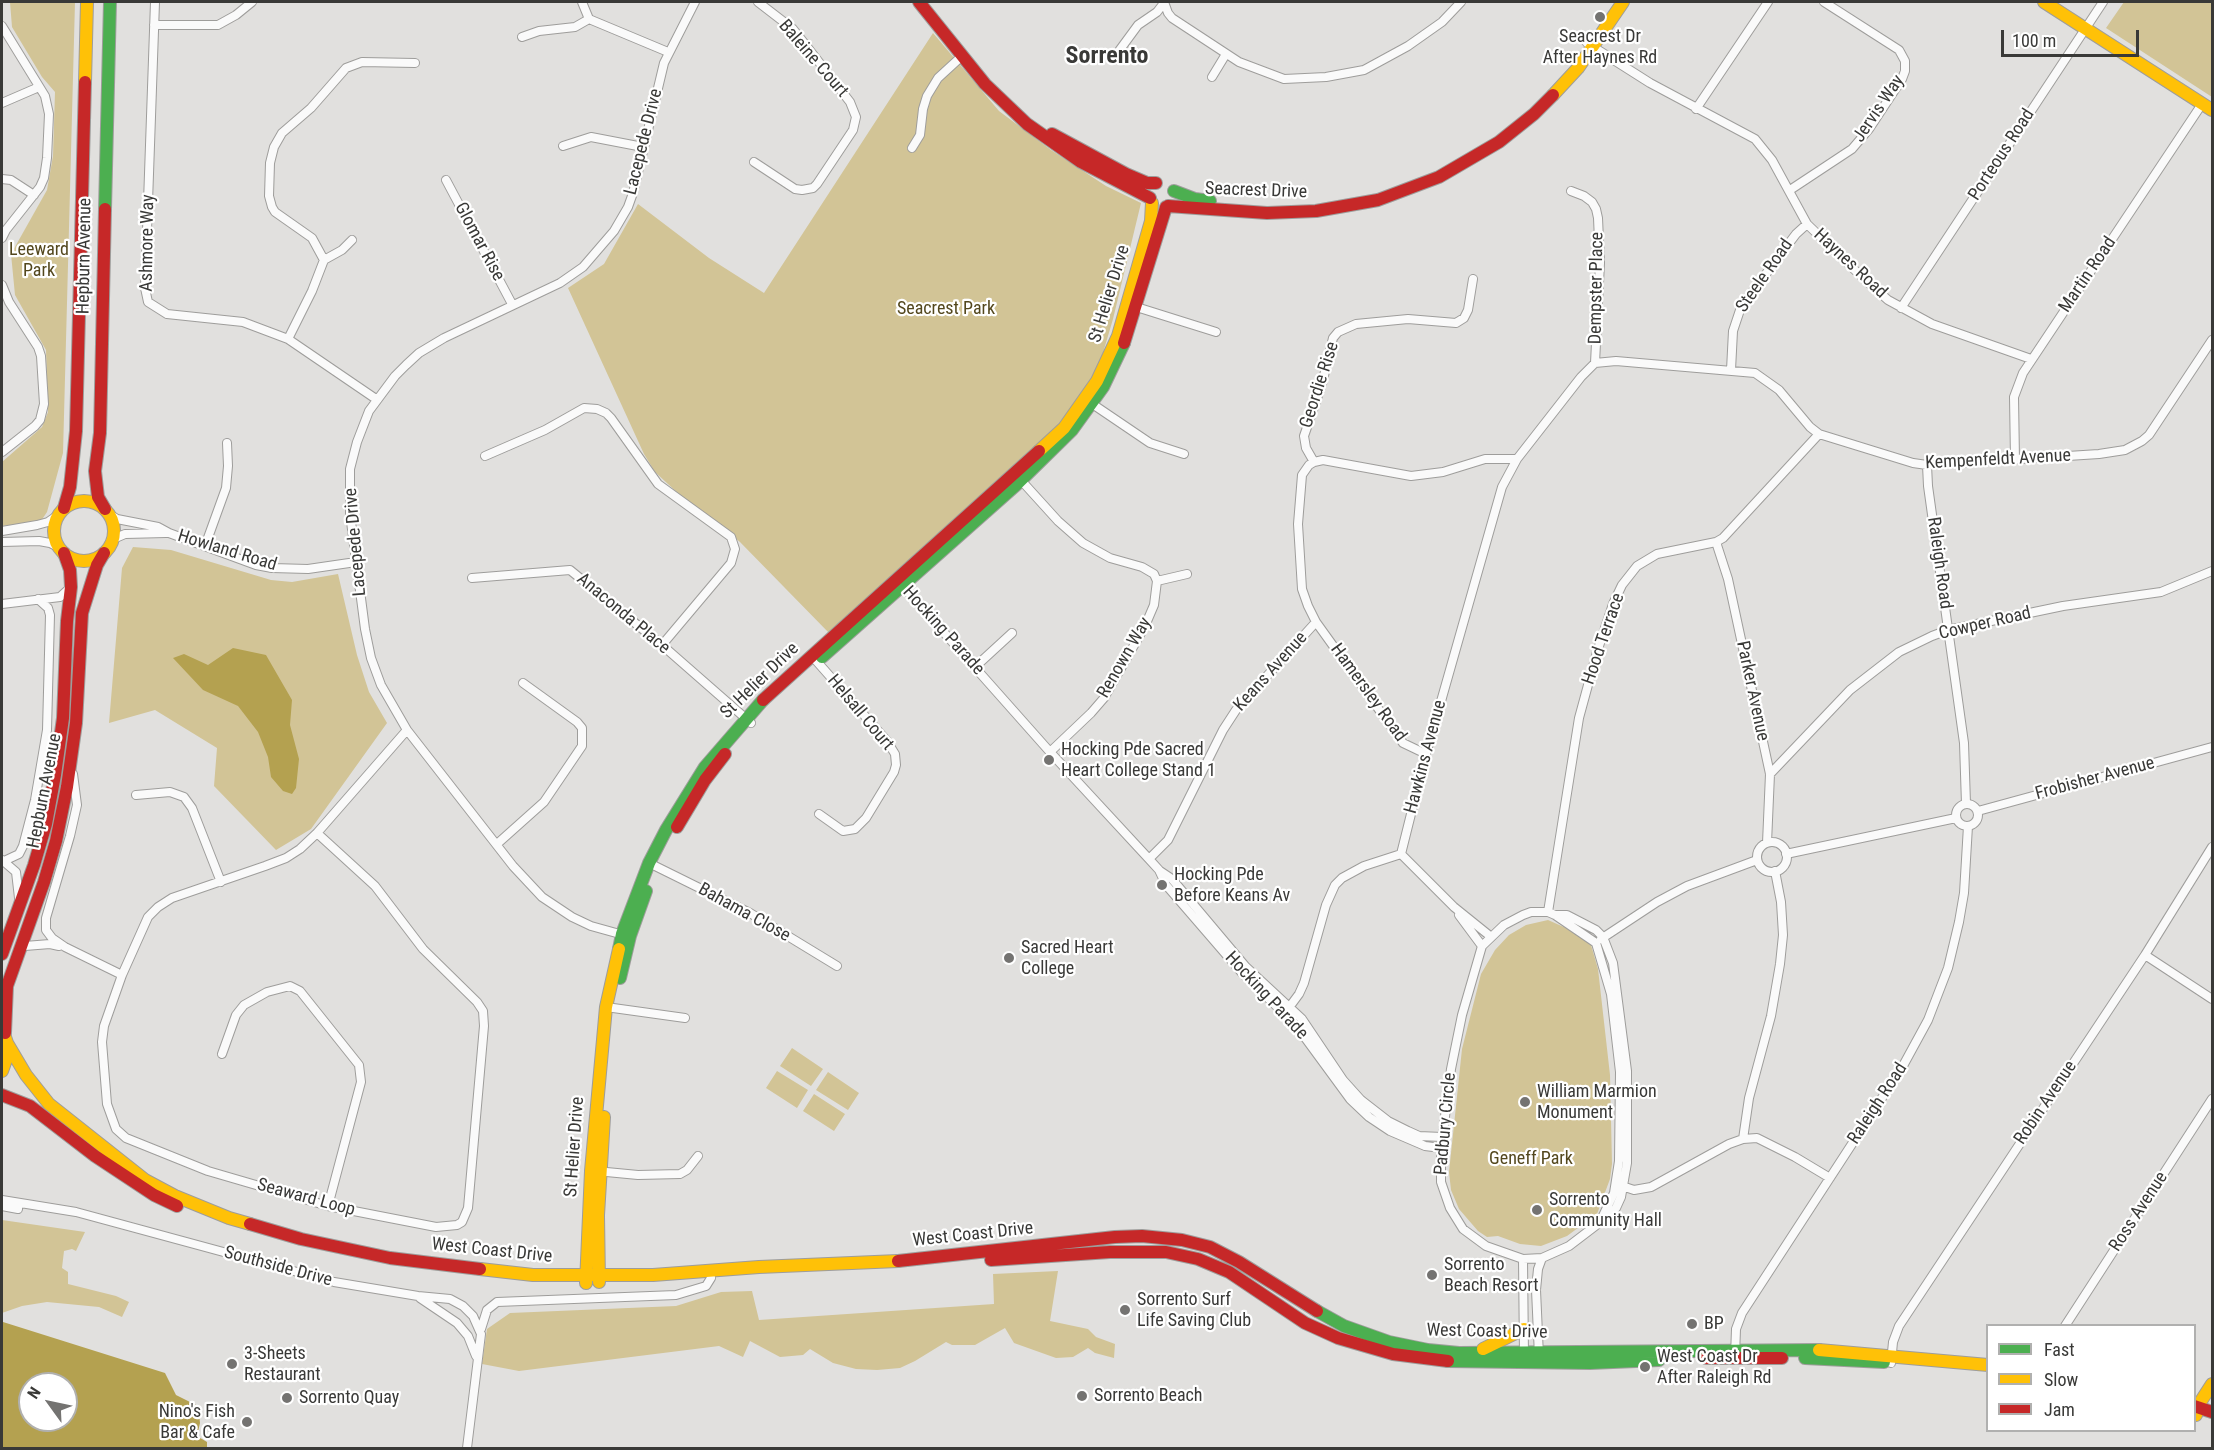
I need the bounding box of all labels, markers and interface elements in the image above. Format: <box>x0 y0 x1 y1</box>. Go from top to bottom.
marker: Seacrest Dr After Haynes Rd <box>1593 10 1607 24</box>
street label: Baleine Court <box>773 16 853 102</box>
scale bar <box>2004 18 2142 56</box>
place label: Seacrest Dr After Haynes Rd <box>1543 26 1657 68</box>
text: 100 m <box>2012 30 2056 51</box>
district label: Sorrento <box>1066 43 1148 71</box>
street label: Jervis Way <box>1849 71 1909 147</box>
street label: Lacepede Drive <box>620 87 668 197</box>
street label: Porteous Road <box>1964 105 2040 205</box>
street label: Seacrest Drive <box>1205 178 1307 204</box>
street label: Ashmore Way <box>136 194 160 292</box>
street label: Hepburn Avenue <box>73 198 97 314</box>
street label: Glomar Rise <box>449 199 509 285</box>
street label: Haynes Road <box>1809 224 1891 304</box>
street label: Dempster Place <box>1585 232 1609 344</box>
street label: Martin Road <box>2055 233 2121 317</box>
street label: Steele Road <box>1732 235 1798 317</box>
park label: Leeward Park <box>9 239 69 282</box>
street label: St Helier Drive <box>1085 243 1135 345</box>
park label: Seacrest Park <box>897 298 995 320</box>
street label: Geordie Rise <box>1296 339 1344 431</box>
street label: Kempenfeldt Avenue <box>1925 445 2071 475</box>
street label: Lacepede Drive <box>341 487 371 597</box>
street label: Raleigh Road <box>1922 516 1956 610</box>
street label: Howland Road <box>175 526 279 576</box>
street label: Anaconda Place <box>572 569 674 659</box>
street label: Hocking Parade <box>897 582 989 680</box>
street label: Hood Terrace <box>1578 590 1630 688</box>
street label: Cowper Road <box>1937 603 2033 645</box>
street label: Renown Way <box>1093 614 1157 702</box>
street label: Keans Avenue <box>1230 628 1312 716</box>
street label: St Helier Drive <box>716 638 804 724</box>
street label: Parker Avenue <box>1731 639 1773 743</box>
street label: Hamersley Road <box>1325 640 1411 746</box>
street label: Helsall Court <box>822 671 898 755</box>
street label: Hawkins Avenue <box>1400 698 1452 816</box>
street label: Hepburn Avenue <box>23 732 67 850</box>
place label: Hocking Pde Sacred Heart College Stand 1 <box>1061 739 1216 782</box>
marker: Hocking Pde Sacred Heart College Stand 1 <box>1042 753 1056 767</box>
street label: Frobisher Avenue <box>2033 753 2157 805</box>
place label: Hocking Pde Before Keans Av <box>1174 864 1290 906</box>
marker: Hocking Pde Before Keans Av <box>1155 878 1169 892</box>
street label: Bahama Close <box>694 879 794 947</box>
place label: Sacred Heart College <box>1021 937 1114 980</box>
street label: Hocking Parade <box>1220 948 1312 1044</box>
marker: Sacred Heart College <box>1002 951 1016 965</box>
street label: Robin Avenue <box>2010 1057 2082 1149</box>
street label: Raleigh Road <box>1844 1059 1912 1149</box>
street label: Padbury Circle <box>1431 1072 1461 1176</box>
place label: William Marmion Monument <box>1537 1081 1657 1124</box>
marker: William Marmion Monument <box>1518 1095 1532 1109</box>
street label: St Helier Drive <box>561 1096 589 1198</box>
park label: Geneff Park <box>1489 1148 1573 1170</box>
street label: Ross Avenue <box>2105 1168 2173 1256</box>
street label: Seaward Loop <box>255 1175 357 1221</box>
place label: Sorrento Community Hall <box>1549 1189 1662 1232</box>
marker: Sorrento Community Hall <box>1530 1203 1544 1217</box>
street label: West Coast Drive <box>912 1218 1034 1252</box>
street label: West Coast Drive <box>431 1234 553 1268</box>
street label: Southside Drive <box>222 1242 334 1292</box>
place label: Sorrento Beach Resort <box>1444 1254 1539 1296</box>
marker: Sorrento Beach Resort <box>1425 1268 1439 1282</box>
place label: Sorrento Surf Life Saving Club <box>1137 1289 1251 1332</box>
marker: Sorrento Surf Life Saving Club <box>1118 1303 1132 1317</box>
place label: BP <box>1704 1313 1724 1335</box>
marker: BP <box>1685 1317 1699 1331</box>
street label: West Coast Drive <box>1426 1320 1548 1344</box>
legend <box>1986 1324 2196 1432</box>
text: Fast <box>2044 1339 2075 1360</box>
place label: 3-Sheets Restaurant <box>244 1343 321 1386</box>
place label: West Coast Dr After Raleigh Rd <box>1657 1346 1772 1388</box>
marker: 3-Sheets Restaurant <box>225 1357 239 1371</box>
marker: West Coast Dr After Raleigh Rd <box>1638 1360 1652 1374</box>
text: Slow <box>2044 1369 2078 1390</box>
north arrow <box>18 1372 78 1432</box>
text: N <box>24 1384 45 1402</box>
place label: Sorrento Beach <box>1094 1385 1203 1407</box>
place label: Sorrento Quay <box>299 1387 399 1409</box>
marker: Sorrento Beach <box>1075 1389 1089 1403</box>
marker: Sorrento Quay <box>280 1391 294 1405</box>
text: Jam <box>2044 1399 2075 1420</box>
place label: Nino's Fish Bar & Cafe <box>159 1401 235 1444</box>
marker: Nino's Fish Bar & Cafe <box>240 1415 254 1429</box>

